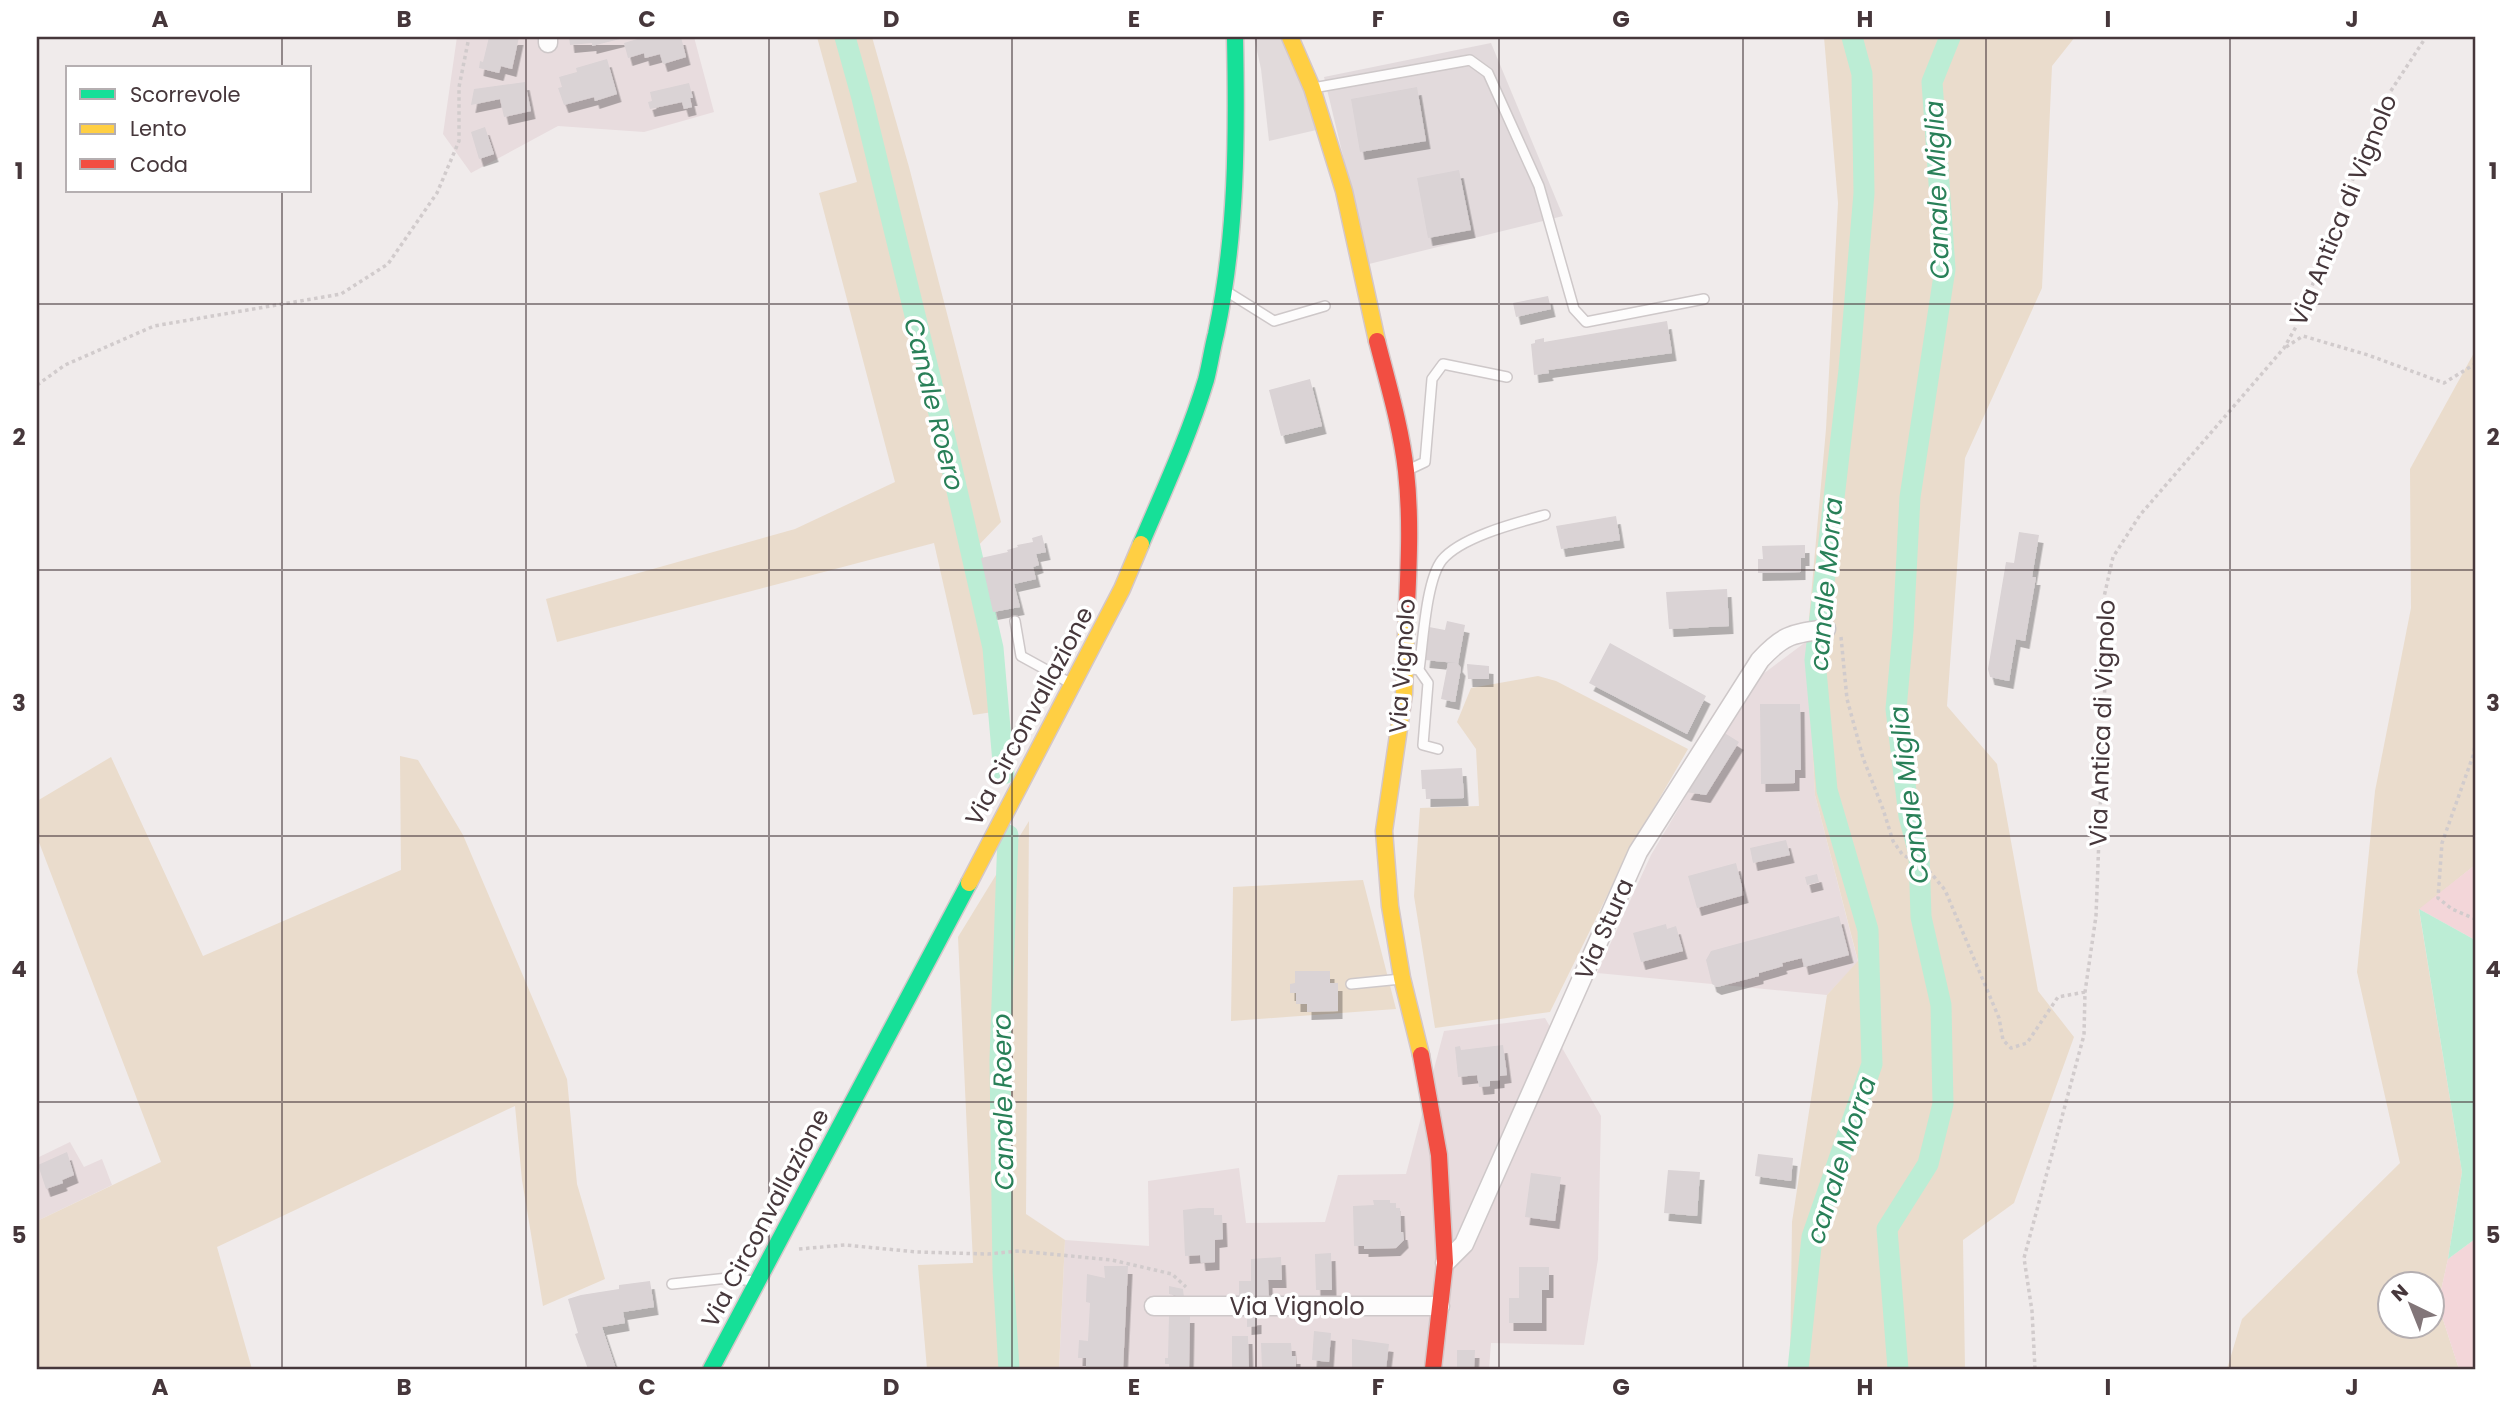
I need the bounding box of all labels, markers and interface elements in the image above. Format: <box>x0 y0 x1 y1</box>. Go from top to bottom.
text: A <box>152 3 169 35</box>
text: B <box>396 3 412 35</box>
text: C <box>638 3 656 35</box>
text: D <box>883 3 899 35</box>
text: E <box>1128 3 1140 35</box>
text: F <box>1372 3 1384 35</box>
text: G <box>1612 3 1630 35</box>
text: H <box>1857 3 1873 35</box>
text: I <box>2105 3 2111 35</box>
text: J <box>2345 3 2359 35</box>
legend <box>66 66 312 192</box>
text: Scorrevole <box>130 80 241 109</box>
street label: Via Antica di Vignolo <box>2281 89 2405 331</box>
water label: Canale Miglia <box>1916 100 1958 280</box>
text: Lento <box>130 114 187 143</box>
text: Coda <box>130 150 188 179</box>
text: 1 <box>15 155 23 187</box>
text: 1 <box>2489 155 2497 187</box>
water label: Canale Roero <box>895 314 973 494</box>
text: 2 <box>12 421 26 453</box>
text: 2 <box>2486 421 2500 453</box>
water label: canale Morra <box>1800 496 1852 672</box>
street label: Via Vignolo <box>1381 597 1423 735</box>
street label: Via Antica di Vignolo <box>2081 599 2123 847</box>
street label: Via Circonvallazione <box>957 601 1101 831</box>
text: 3 <box>12 687 26 719</box>
text: 3 <box>2486 687 2500 719</box>
water label: Canale Miglia <box>1880 704 1938 886</box>
street label: Via Stura <box>1567 873 1641 985</box>
text: 4 <box>11 953 27 985</box>
text: 4 <box>2485 953 2501 985</box>
water label: Canale Roero <box>983 1013 1023 1191</box>
water label: canale Morra <box>1797 1072 1885 1248</box>
street label: Via Circonvallazione <box>693 1103 837 1333</box>
text: 5 <box>12 1219 26 1251</box>
text: 5 <box>2486 1219 2500 1251</box>
north arrow <box>2376 1270 2446 1340</box>
text: N <box>2385 1278 2414 1308</box>
street label: Via Vignolo <box>1229 1290 1365 1323</box>
text: A <box>152 1371 169 1403</box>
text: B <box>396 1371 412 1403</box>
text: C <box>638 1371 656 1403</box>
text: D <box>883 1371 899 1403</box>
text: E <box>1128 1371 1140 1403</box>
text: F <box>1372 1371 1384 1403</box>
text: G <box>1612 1371 1630 1403</box>
text: H <box>1857 1371 1873 1403</box>
text: I <box>2105 1371 2111 1403</box>
text: J <box>2345 1371 2359 1403</box>

